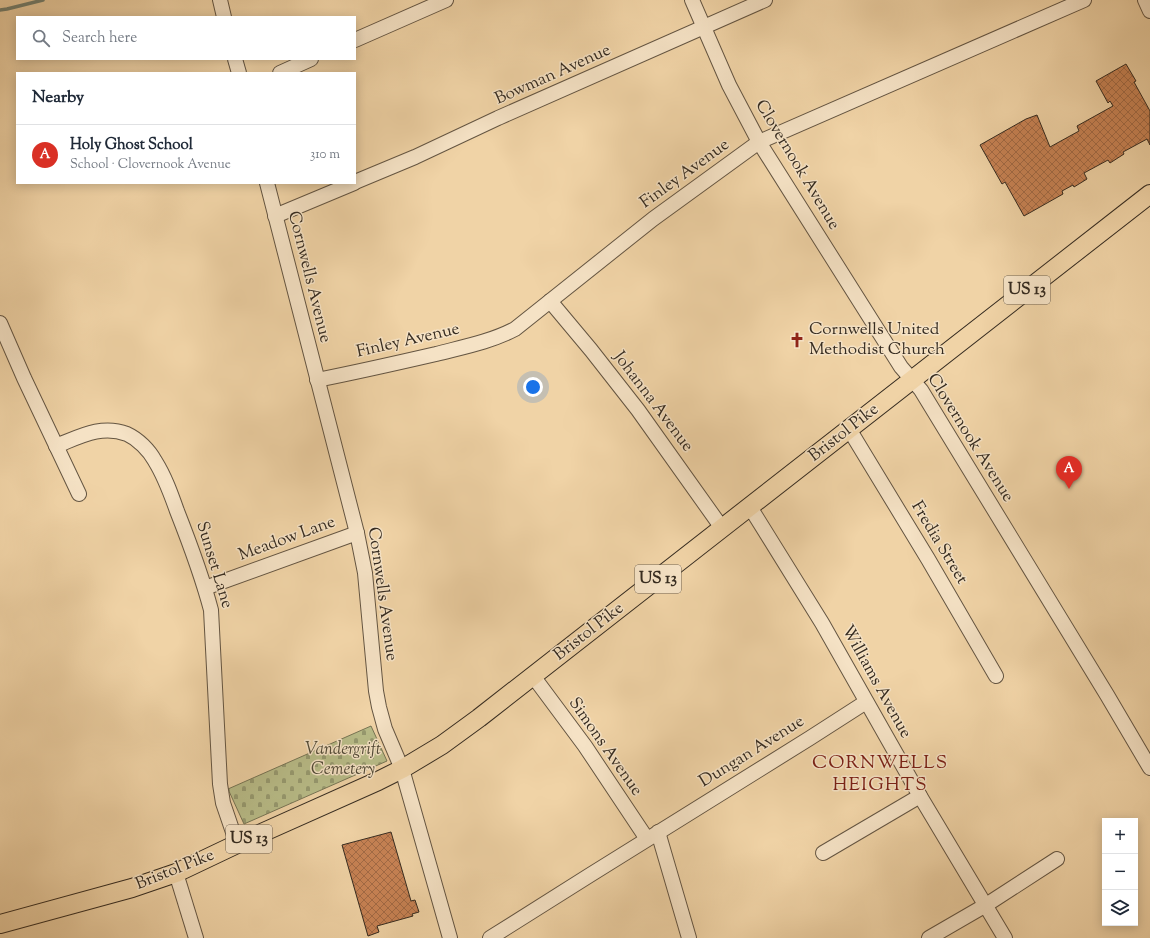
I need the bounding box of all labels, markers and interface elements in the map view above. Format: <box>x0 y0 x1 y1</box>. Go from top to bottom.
search box <box>16 16 356 60</box>
icon: search <box>30 27 52 49</box>
text: Search here <box>62 28 137 49</box>
street label: Bowman Avenue <box>491 39 615 111</box>
text: Nearby <box>32 86 84 110</box>
street label: Clovernook Avenue <box>749 95 845 235</box>
street label: Finley Avenue <box>635 133 735 215</box>
text: Holy Ghost School <box>70 135 193 156</box>
text: A <box>40 146 50 164</box>
text: 310 m <box>310 146 340 164</box>
text: School · Clovernook Avenue <box>70 156 231 174</box>
street label: Cornwells Avenue <box>281 209 337 346</box>
road number: US 13 <box>1004 276 1050 304</box>
street label: Finley Avenue <box>354 317 462 365</box>
place label: Cornwells United Methodist Church <box>809 318 945 362</box>
church icon: Cornwells United Methodist Church <box>788 331 806 349</box>
street label: Johanna Avenue <box>607 346 699 457</box>
street label: Clovernook Avenue <box>921 369 1019 507</box>
your location <box>523 377 543 397</box>
street label: Bristol Pike <box>804 398 884 468</box>
pin: A <box>1056 456 1082 489</box>
street label: Fredia Street <box>905 497 973 589</box>
street label: Meadow Lane <box>235 510 339 568</box>
street label: Sunset Lane <box>189 519 239 612</box>
street label: Cornwells Avenue <box>361 525 403 663</box>
road number: US 13 <box>635 565 681 593</box>
street label: Bristol Pike <box>549 597 629 667</box>
street label: Williams Avenue <box>835 621 917 743</box>
street label: Simons Avenue <box>562 693 648 801</box>
street label: Dungan Avenue <box>695 710 809 794</box>
park label: Vandergrift Cemetery <box>305 738 381 782</box>
district label: CORNWELLS HEIGHTS <box>812 750 948 799</box>
map controls <box>1102 818 1138 926</box>
button: + <box>1102 818 1138 854</box>
road number: US 13 <box>226 825 272 853</box>
street label: Bristol Pike <box>132 843 218 897</box>
button: − <box>1102 854 1138 890</box>
button: layers <box>1102 890 1138 926</box>

